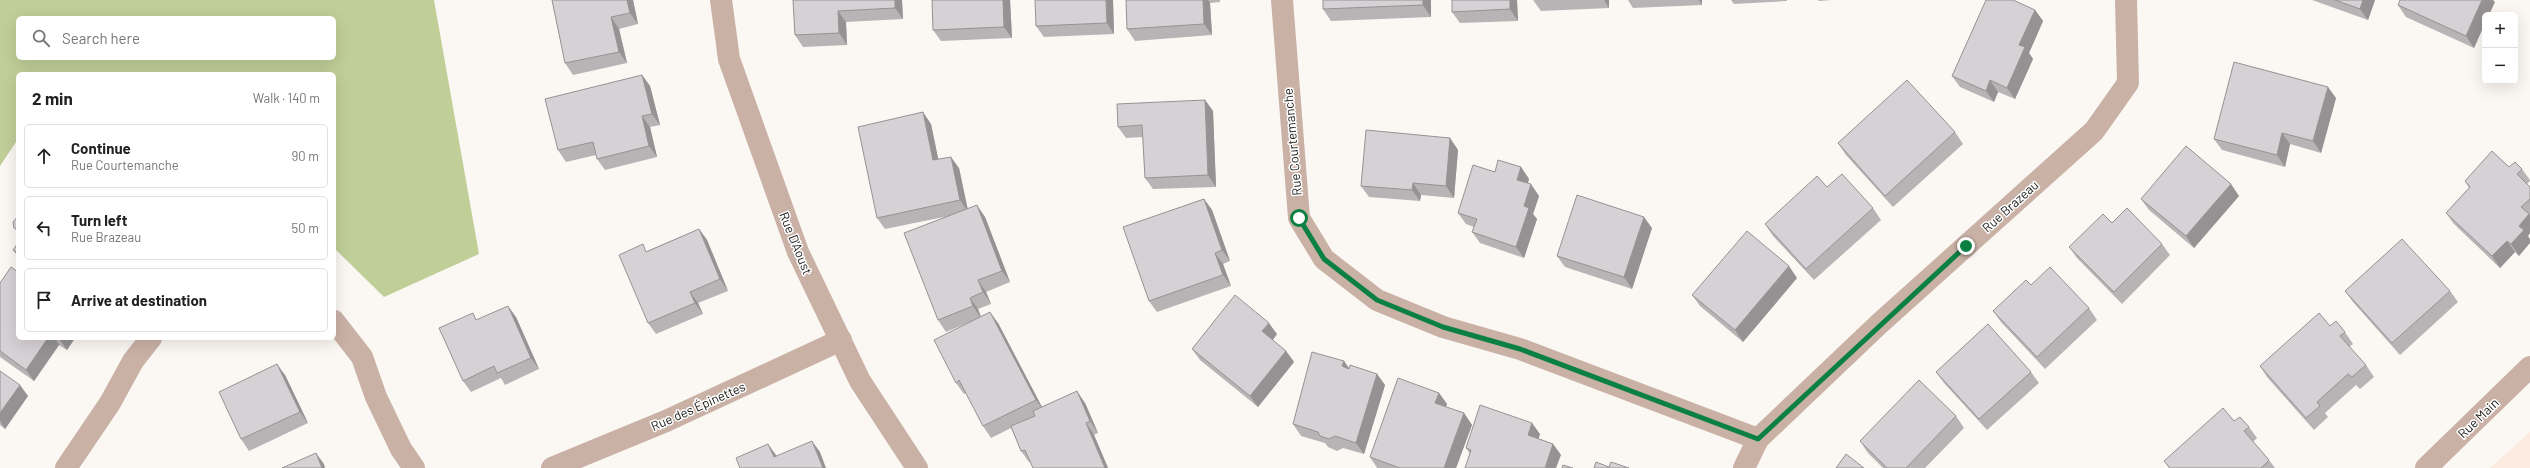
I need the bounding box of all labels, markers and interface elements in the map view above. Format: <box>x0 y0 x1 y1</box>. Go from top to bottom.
map controls <box>2482 12 2518 84</box>
button: + <box>2482 12 2518 48</box>
search box <box>16 16 336 60</box>
icon: search <box>30 27 52 49</box>
text: Search here <box>62 29 140 47</box>
button: − <box>2482 48 2518 84</box>
text: 2 min <box>32 88 73 108</box>
street label: Rue Courtemanche <box>1279 88 1305 196</box>
text: Walk · 140 m <box>253 90 320 106</box>
text: Continue <box>71 139 131 157</box>
icon: ahead <box>33 145 55 167</box>
text: 90 m <box>292 148 319 164</box>
text: Rue Courtemanche <box>71 157 179 173</box>
street label: Rue Brazeau <box>1979 177 2041 235</box>
street label: Rue D'Aoust <box>776 209 816 277</box>
route start <box>1290 209 1308 227</box>
text: Turn left <box>71 211 127 229</box>
icon: left <box>33 217 55 239</box>
text: 50 m <box>292 220 319 236</box>
text: Rue Brazeau <box>71 229 141 245</box>
route end <box>1957 237 1975 255</box>
icon: arrive <box>33 289 55 311</box>
text: Arrive at destination <box>71 291 207 309</box>
street label: Rue des Épinettes <box>648 378 748 434</box>
street label: Rue Main <box>2454 395 2502 441</box>

